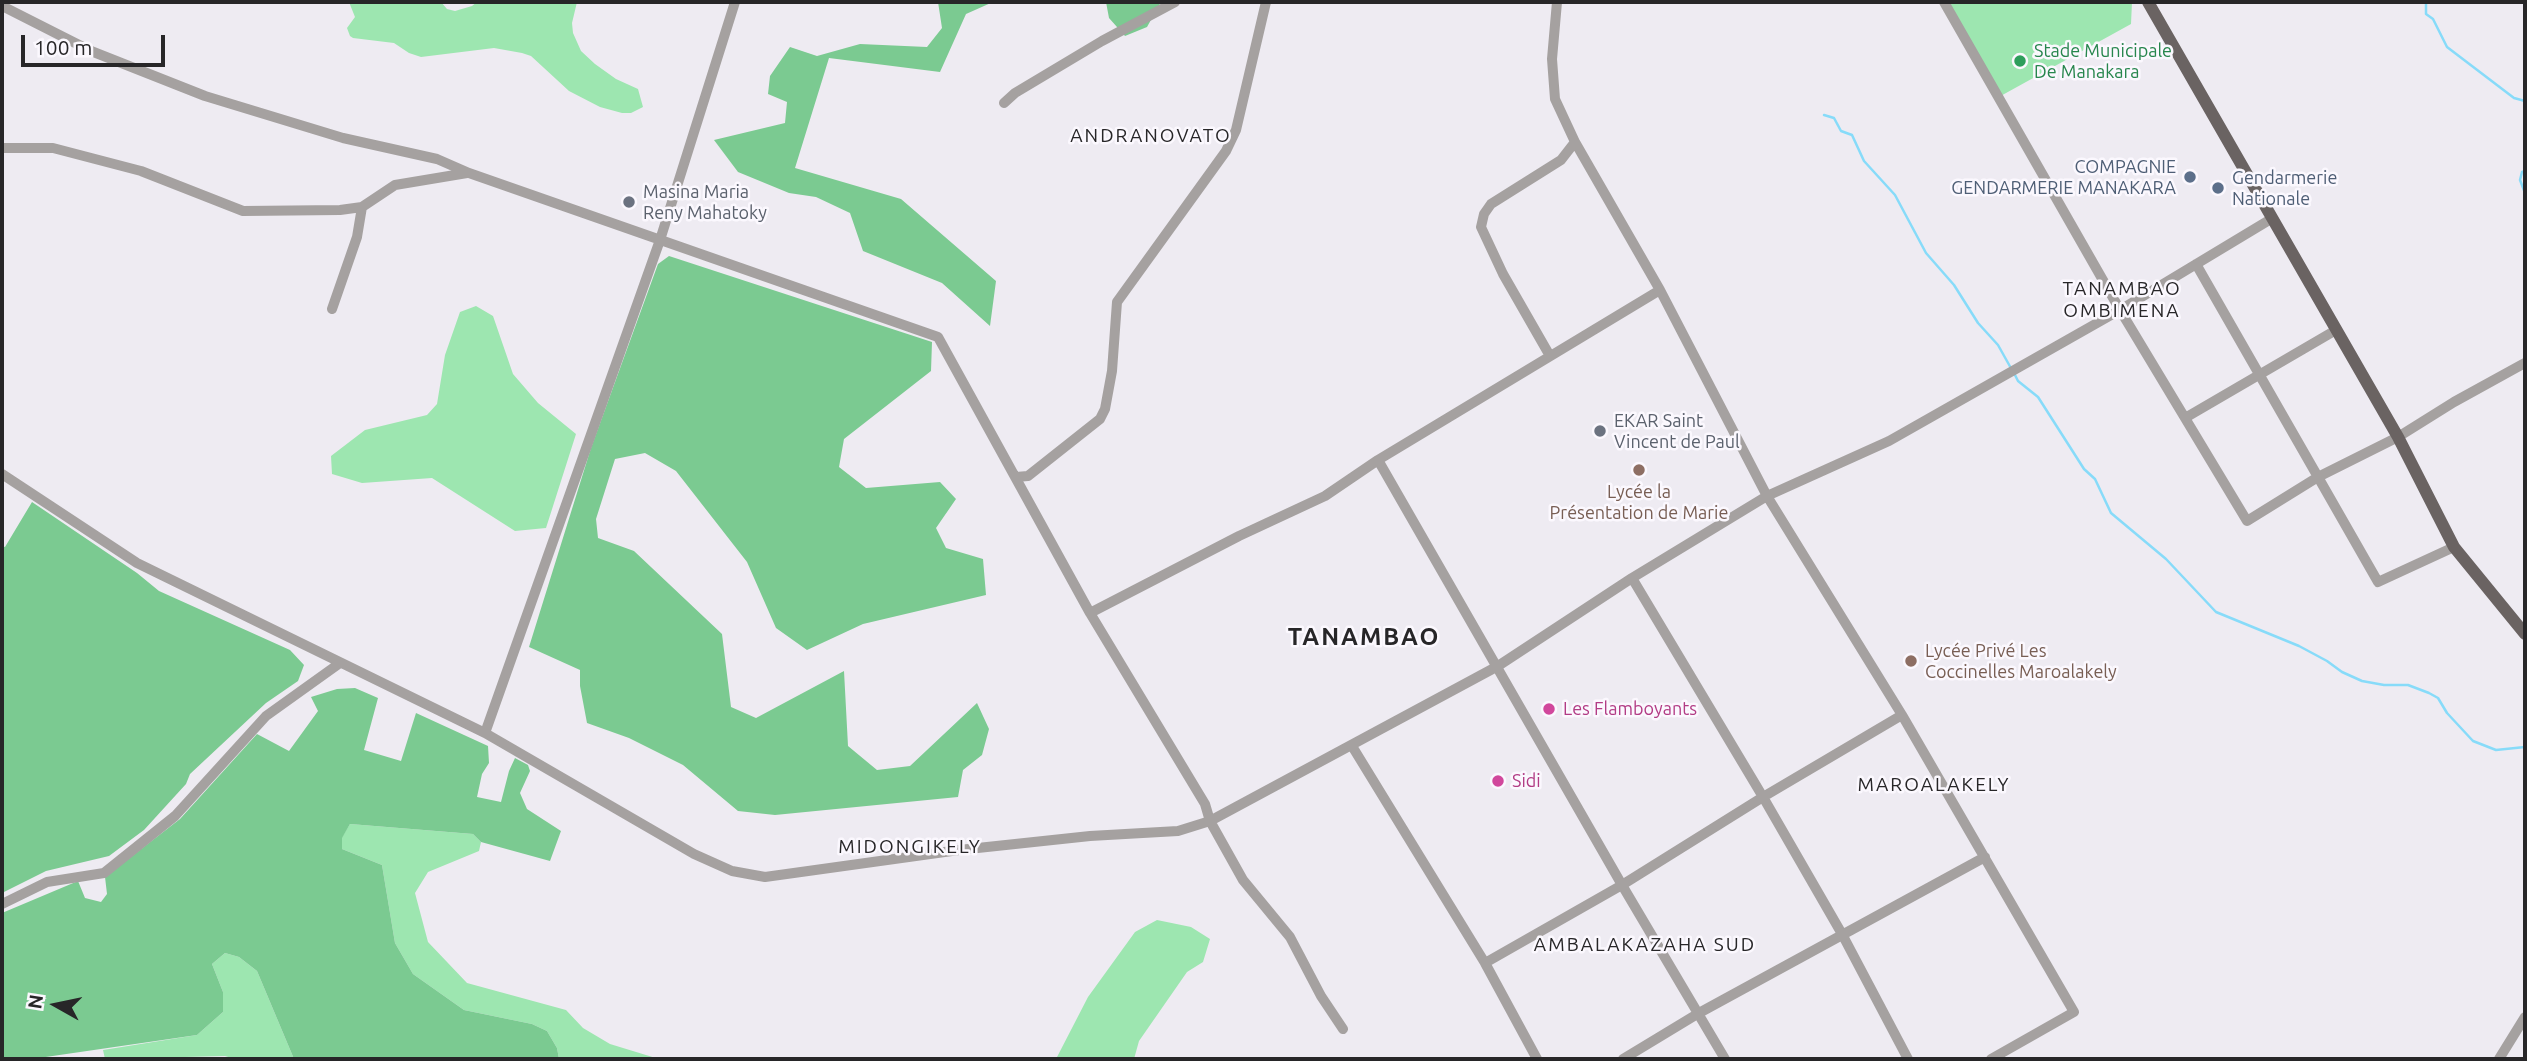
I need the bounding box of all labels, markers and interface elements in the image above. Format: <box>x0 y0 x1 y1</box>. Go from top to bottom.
scale bar <box>24 21 168 65</box>
text: 100 m <box>34 35 92 59</box>
place label: Stade Municipale De Manakara <box>2034 40 2172 82</box>
marker: Stade Municipale De Manakara <box>2012 53 2028 69</box>
district label: ANDRANOVATO <box>1072 125 1230 147</box>
place label: COMPAGNIE GENDARMERIE MANAKARA <box>1951 156 2176 198</box>
place label: Gendarmerie Nationale <box>2232 167 2337 210</box>
marker: COMPAGNIE GENDARMERIE MANAKARA <box>2182 169 2198 185</box>
marker: Gendarmerie Nationale <box>2210 180 2226 196</box>
place label: Masina Maria Reny Mahatoky <box>643 181 767 224</box>
marker: Masina Maria Reny Mahatoky <box>621 194 637 210</box>
district label: TANAMBAO OMBIMENA <box>2063 278 2181 322</box>
place label: EKAR Saint Vincent de Paul <box>1614 410 1740 452</box>
marker: EKAR Saint Vincent de Paul <box>1592 423 1608 439</box>
marker: Lycée la Présentation de Marie <box>1631 462 1647 478</box>
place label: Lycée la Présentation de Marie <box>1550 481 1728 524</box>
district label: TANAMBAO <box>1289 623 1439 651</box>
place label: Lycée Privé Les Coccinelles Maroalakely <box>1925 640 2117 682</box>
marker: Lycée Privé Les Coccinelles Maroalakely <box>1903 653 1919 669</box>
place label: Les Flamboyants <box>1563 698 1697 720</box>
marker: Les Flamboyants <box>1541 701 1557 717</box>
place label: Sidi <box>1512 770 1541 792</box>
marker: Sidi <box>1490 773 1506 789</box>
district label: MAROALAKELY <box>1859 774 2009 796</box>
district label: MIDONGIKELY <box>840 836 980 858</box>
district label: AMBALAKAZAHA SUD <box>1536 934 1754 956</box>
north arrow <box>21 970 91 1040</box>
text: N <box>23 993 47 1010</box>

